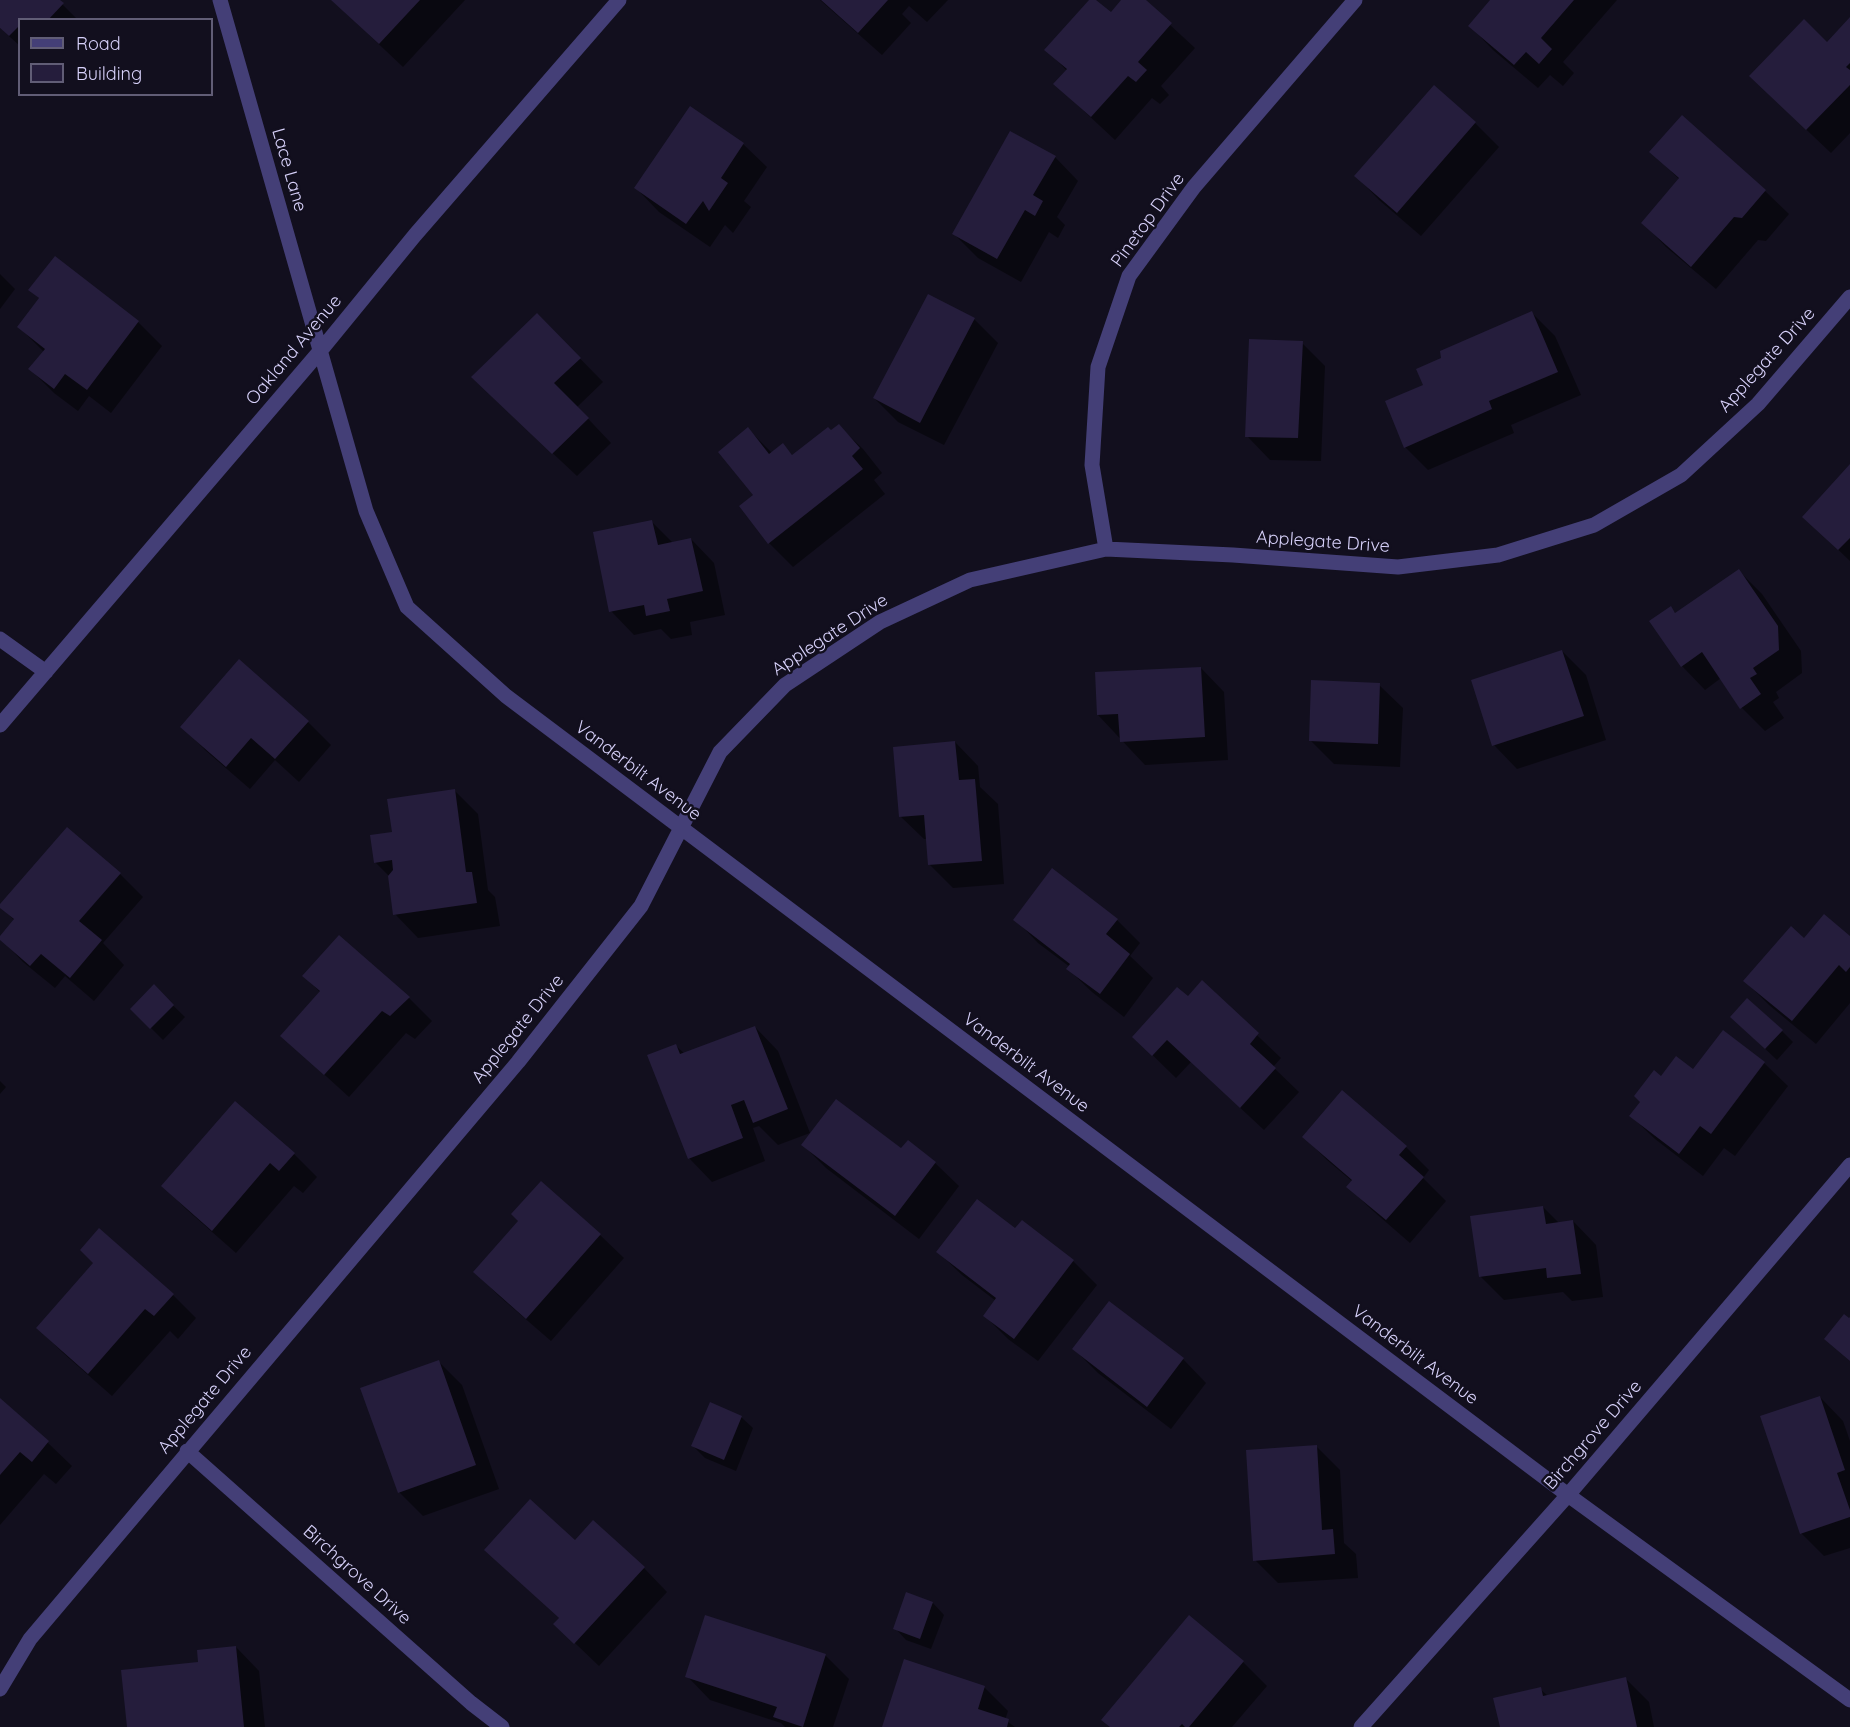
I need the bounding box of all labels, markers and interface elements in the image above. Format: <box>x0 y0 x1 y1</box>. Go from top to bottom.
legend <box>18 18 213 96</box>
text: Road <box>76 32 121 55</box>
text: Building <box>76 62 142 85</box>
street label: Lace Lane <box>267 126 311 214</box>
street label: Pinetop Drive <box>1107 169 1189 271</box>
street label: Oakland Avenue <box>242 291 346 409</box>
street label: Applegate Drive <box>1714 303 1820 417</box>
street label: Applegate Drive <box>1255 527 1391 557</box>
street label: Applegate Drive <box>768 589 892 681</box>
street label: Vanderbilt Avenue <box>571 716 705 826</box>
street label: Applegate Drive <box>467 970 569 1088</box>
street label: Vanderbilt Avenue <box>959 1008 1093 1118</box>
street label: Vanderbilt Avenue <box>1348 1300 1482 1410</box>
street label: Applegate Drive <box>154 1342 256 1458</box>
street label: Birchgrove Drive <box>1540 1376 1646 1494</box>
street label: Birchgrove Drive <box>298 1521 416 1629</box>

